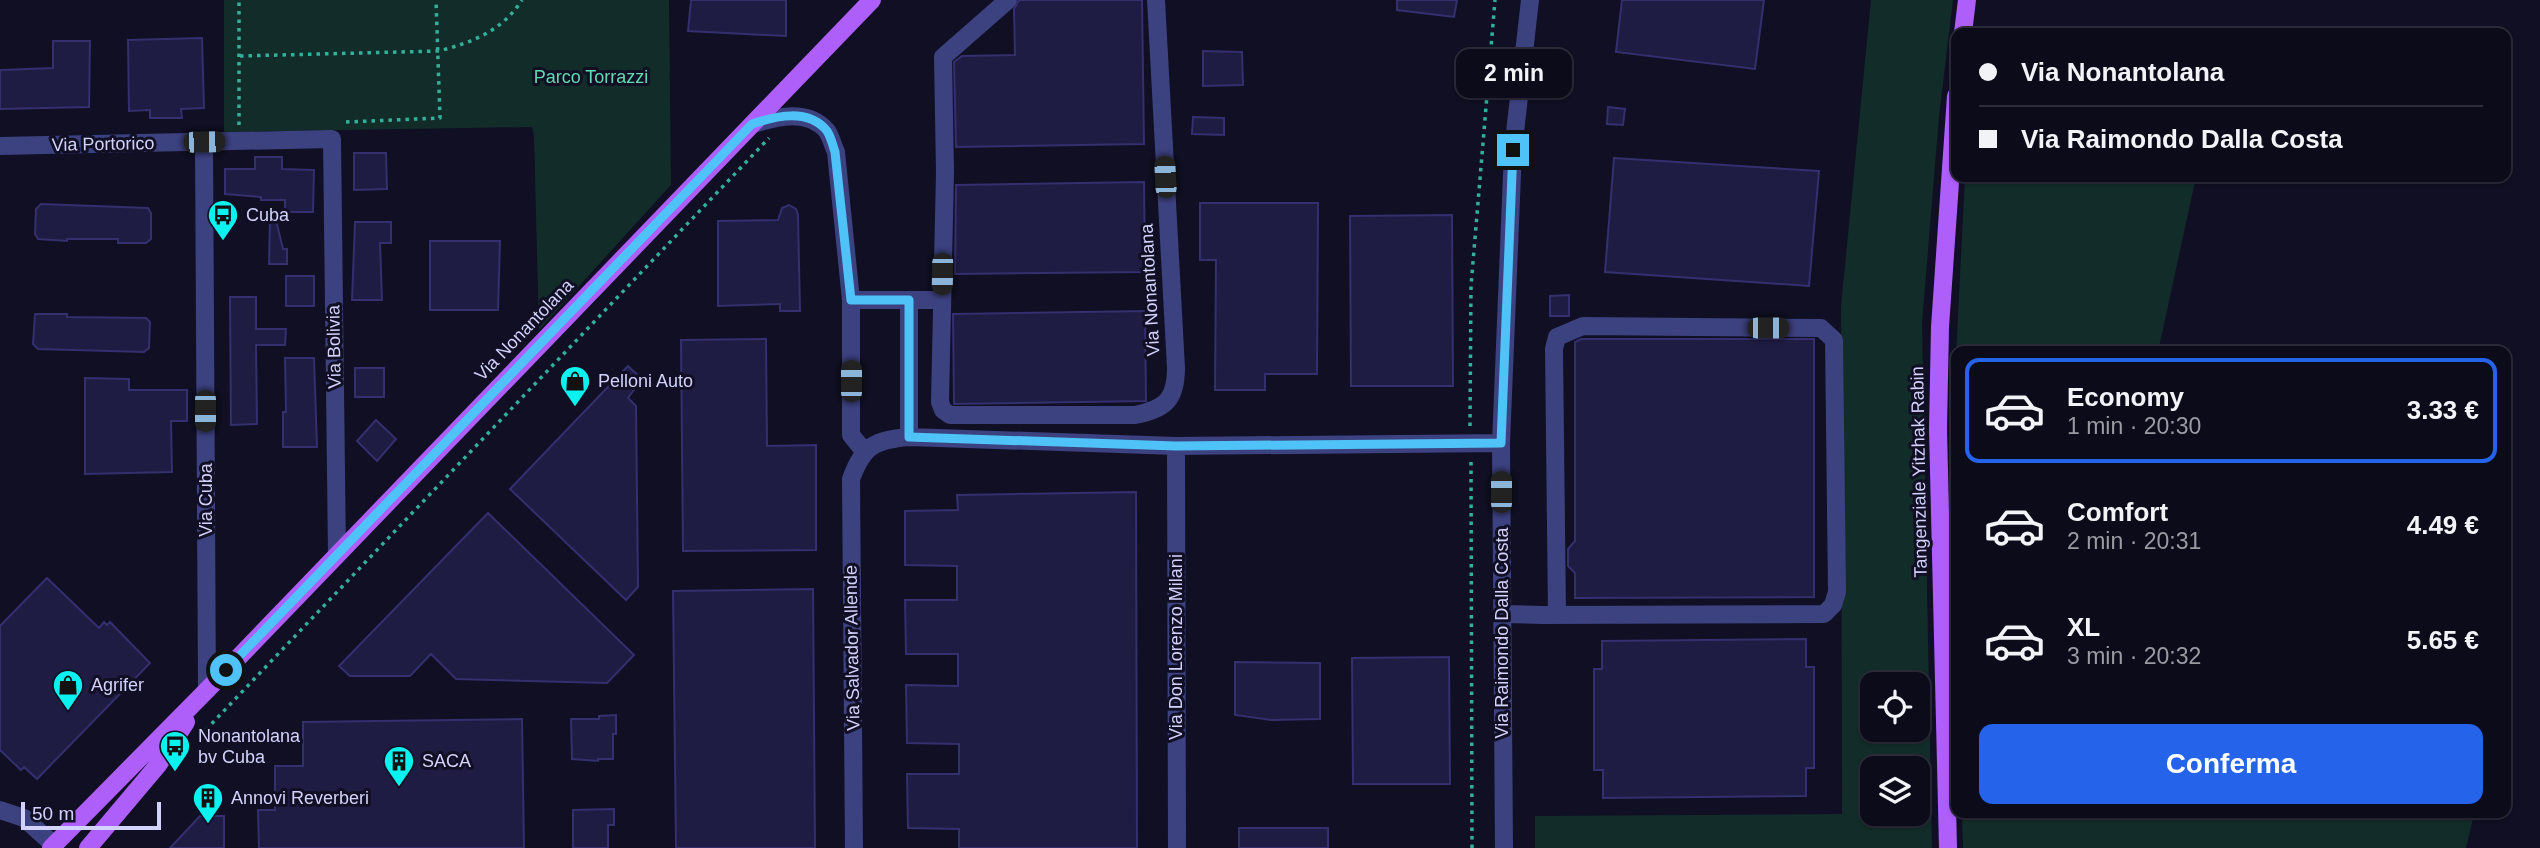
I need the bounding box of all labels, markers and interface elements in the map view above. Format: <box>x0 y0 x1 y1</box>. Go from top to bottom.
callout: 2 min <box>1455 48 1571 97</box>
text: Via Nonantolana <box>2021 57 2224 87</box>
text: 2 min <box>1484 60 1544 86</box>
park label: Parco Torrazzi <box>534 67 648 87</box>
text: Via Raimondo Dalla Costa <box>2021 124 2343 154</box>
car <box>183 131 226 153</box>
street label: Via Portorico <box>51 133 155 155</box>
route end <box>1497 134 1529 166</box>
car <box>1154 155 1177 199</box>
bus stop icon: Cuba <box>206 198 240 242</box>
place label: Cuba <box>246 205 290 225</box>
street label: Via Nonantolana <box>1136 222 1163 357</box>
car <box>932 253 953 295</box>
street label: Via Nonantolana <box>471 275 578 385</box>
street label: Via Bolivia <box>323 304 345 389</box>
car <box>1748 318 1790 339</box>
car <box>841 360 862 402</box>
shop icon: Pelloni Auto <box>558 364 592 408</box>
street label: Tangenziale Yitzhak Rabin <box>1907 366 1931 578</box>
place label: Pelloni Auto <box>598 371 693 391</box>
icon: car <box>1983 379 2046 442</box>
text: Economy <box>2067 382 2184 412</box>
car <box>195 390 216 432</box>
text: 3.33 € <box>2407 395 2479 425</box>
text: 1 min · 20:30 <box>2067 413 2201 439</box>
street label: Via Cuba <box>196 462 216 537</box>
car <box>1491 471 1512 513</box>
icon: car <box>1983 494 2046 557</box>
text: Comfort <box>2067 497 2168 527</box>
text: 4.49 € <box>2407 510 2479 540</box>
street label: Via Raimondo Dalla Costa <box>1492 527 1512 738</box>
text: 2 min · 20:31 <box>2067 528 2201 554</box>
street label: Via Don Lorenzo Milani <box>1166 554 1186 740</box>
street label: Via Salvador Allende <box>841 565 863 731</box>
icon: car <box>1983 609 2046 672</box>
text: XL <box>2067 612 2100 642</box>
text: 5.65 € <box>2407 625 2479 655</box>
text: 3 min · 20:32 <box>2067 643 2201 669</box>
route start <box>210 654 242 686</box>
shop icon: Agrifer <box>51 668 85 712</box>
map controls <box>1860 672 1930 826</box>
button: locate <box>1860 672 1930 742</box>
place label: Agrifer <box>91 675 144 695</box>
button: Conferma <box>1979 724 2483 804</box>
place label: Nonantolana bv Cuba <box>198 726 301 767</box>
bus stop icon: Nonantolana bv Cuba <box>158 729 192 773</box>
building icon: SACA <box>382 744 416 788</box>
place label: SACA <box>422 751 471 771</box>
button: layers <box>1860 756 1930 826</box>
building icon: Annovi Reverberi <box>191 781 225 825</box>
place label: Annovi Reverberi <box>231 788 369 808</box>
scale bar <box>21 799 161 831</box>
text: 50 m <box>32 803 74 824</box>

